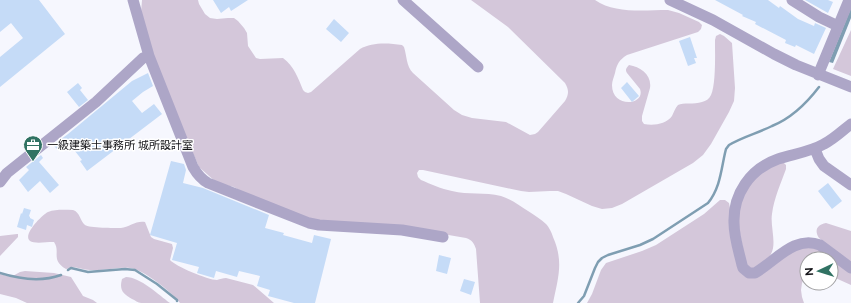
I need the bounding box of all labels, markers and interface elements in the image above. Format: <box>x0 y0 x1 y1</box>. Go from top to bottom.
office icon: 一級建築士事務所 城所設計室 <box>22 134 44 162</box>
place label: 一級建築士事務所 城所設計室 <box>47 139 193 152</box>
north arrow <box>799 251 839 291</box>
text: N <box>803 267 816 276</box>

